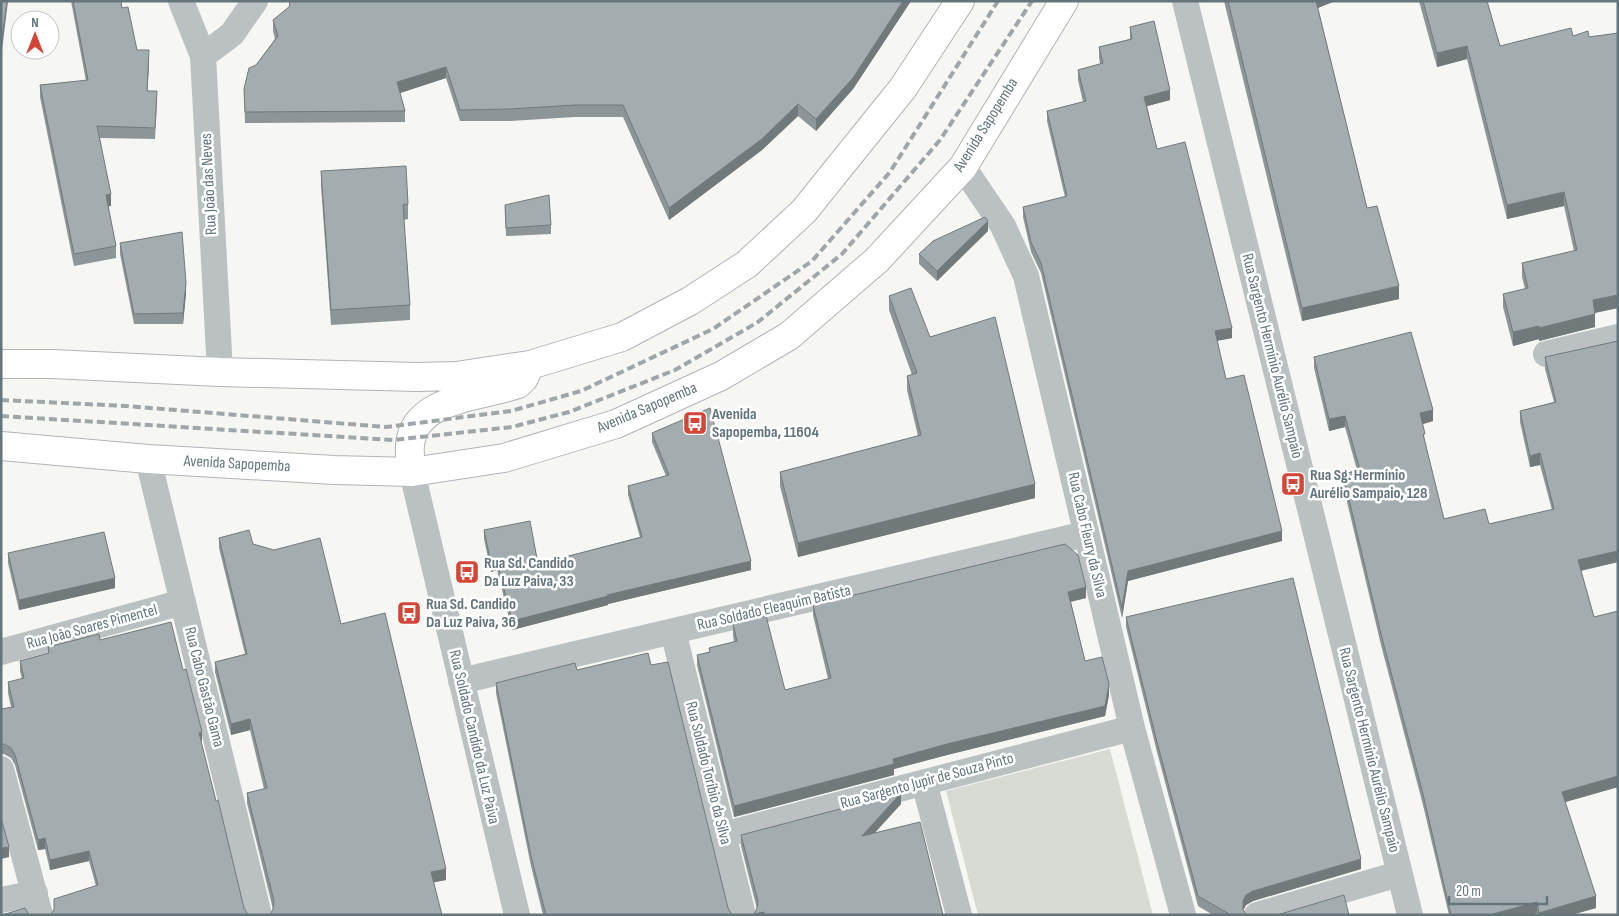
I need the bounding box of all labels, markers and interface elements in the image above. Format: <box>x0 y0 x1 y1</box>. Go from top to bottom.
north arrow <box>10 10 60 60</box>
text: N <box>31 14 39 31</box>
street label: Avenida Sapopemba <box>949 75 1022 176</box>
street label: Rua João das Neves <box>197 132 221 235</box>
street label: Rua Sargento Hermínio Aurélio Sampaio <box>1237 252 1307 460</box>
street label: Avenida Sapopemba <box>593 378 700 438</box>
place label: Avenida Sapopemba, 11604 <box>711 405 819 442</box>
bus stop icon: Avenida Sapopemba, 11604 <box>682 410 708 436</box>
street label: Avenida Sapopemba <box>182 452 291 476</box>
place label: Rua Sg. Hermínio Aurélio Sampaio, 128 <box>1309 466 1428 503</box>
street label: Rua Cabo Fleury da Silva <box>1063 470 1111 600</box>
bus stop icon: Rua Sg. Hermínio Aurélio Sampaio, 128 <box>1280 471 1306 497</box>
place label: Rua Sd. Candido Da Luz Paiva, 33 <box>484 554 574 591</box>
bus stop icon: Rua Sd. Candido Da Luz Paiva, 33 <box>454 559 480 585</box>
street label: Rua Soldado Eleaquim Batista <box>695 581 853 635</box>
place label: Rua Sd. Candido Da Luz Paiva, 36 <box>426 595 516 632</box>
street label: Rua João Soares Pimentel <box>25 600 159 654</box>
bus stop icon: Rua Sd. Candido Da Luz Paiva, 36 <box>396 600 422 626</box>
street label: Rua Cabo Gastão Gama <box>180 625 228 749</box>
street label: Rua Sargento Hermínio Aurélio Sampaio <box>1334 646 1404 854</box>
street label: Rua Soldado Candido da Luz Paiva <box>445 648 503 826</box>
street label: Rua Soldado Toríbio da Silva <box>681 700 735 846</box>
street label: Rua Sargento Jupir de Souza Pinto <box>838 749 1016 813</box>
scale bar <box>1449 874 1546 906</box>
text: 20 m <box>1456 882 1481 901</box>

